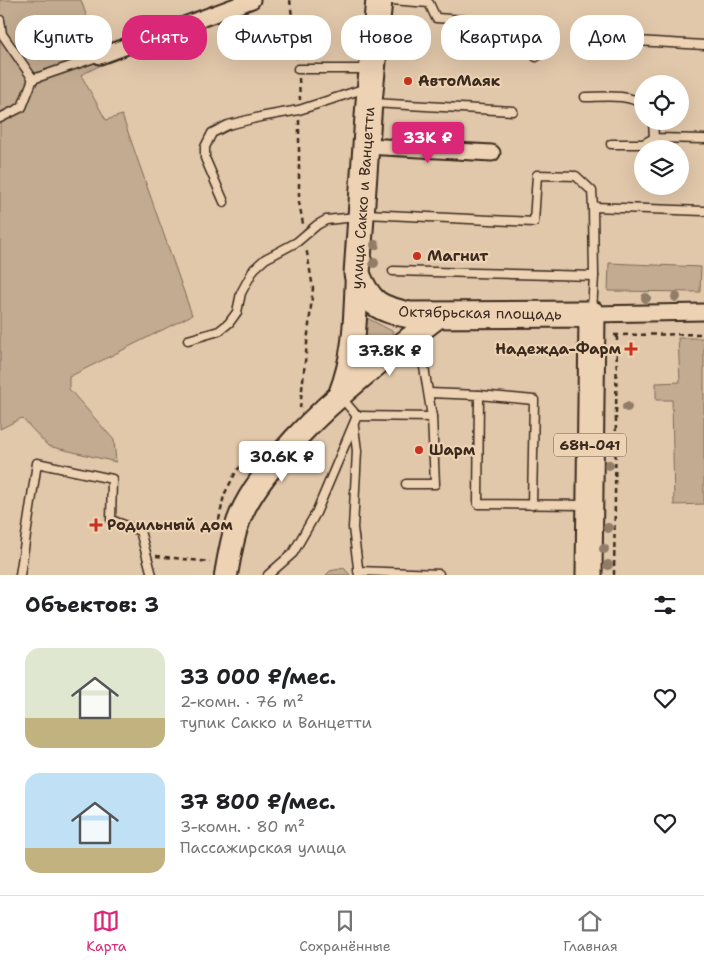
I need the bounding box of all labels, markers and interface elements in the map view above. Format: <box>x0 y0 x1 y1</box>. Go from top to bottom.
chip: Купить <box>15 15 112 60</box>
chip: Снять <box>122 15 207 60</box>
chip: Фильтры <box>217 15 331 60</box>
chip: Новое <box>341 15 431 60</box>
chip: Квартира <box>441 15 560 60</box>
chip: Дом <box>570 15 644 60</box>
place label: АвтоМаяк <box>418 71 501 91</box>
marker: АвтоМаяк <box>402 75 414 87</box>
map controls <box>634 75 689 195</box>
button: locate <box>634 75 689 130</box>
street label: улица Сакко и Ванцетти <box>347 106 379 290</box>
pin: 33K ₽ <box>393 121 463 164</box>
text: 33K ₽ <box>403 127 453 148</box>
button: layers <box>634 140 689 195</box>
place label: Магнит <box>427 246 488 266</box>
marker: Магнит <box>411 250 423 262</box>
street label: Октябрьская площадь <box>398 302 562 324</box>
pin: 37.8K ₽ <box>344 334 436 377</box>
place label: Надежда-Фарм <box>495 339 622 359</box>
text: 37.8K ₽ <box>358 340 422 361</box>
marker: Надежда-Фарм <box>625 343 637 355</box>
road number: 68Н-041 <box>554 434 626 456</box>
pin: 30.6K ₽ <box>236 440 328 483</box>
place label: Шарм <box>429 440 476 460</box>
marker: Шарм <box>413 444 425 456</box>
text: 30.6K ₽ <box>250 446 314 467</box>
place label: Родильный дом <box>107 515 233 535</box>
marker: Родильный дом <box>89 518 103 532</box>
text: Объектов: 3 <box>25 591 159 619</box>
icon: filters <box>651 591 679 619</box>
text: 33 000 ₽/мес. <box>180 663 336 691</box>
icon: home <box>65 668 125 728</box>
icon: heart <box>651 684 679 712</box>
text: 2-комн. · 76 m² <box>180 691 304 712</box>
text: тупик Сакко и Ванцетти <box>180 712 372 733</box>
text: 37 800 ₽/мес. <box>180 788 336 816</box>
icon: home <box>65 793 125 853</box>
icon: heart <box>651 809 679 837</box>
text: 3-комн. · 80 m² <box>180 816 305 837</box>
text: Пассажирская улица <box>180 837 346 858</box>
tab: Карта <box>86 907 126 955</box>
tab: Сохранённые <box>299 907 391 955</box>
tab: Главная <box>563 907 618 955</box>

